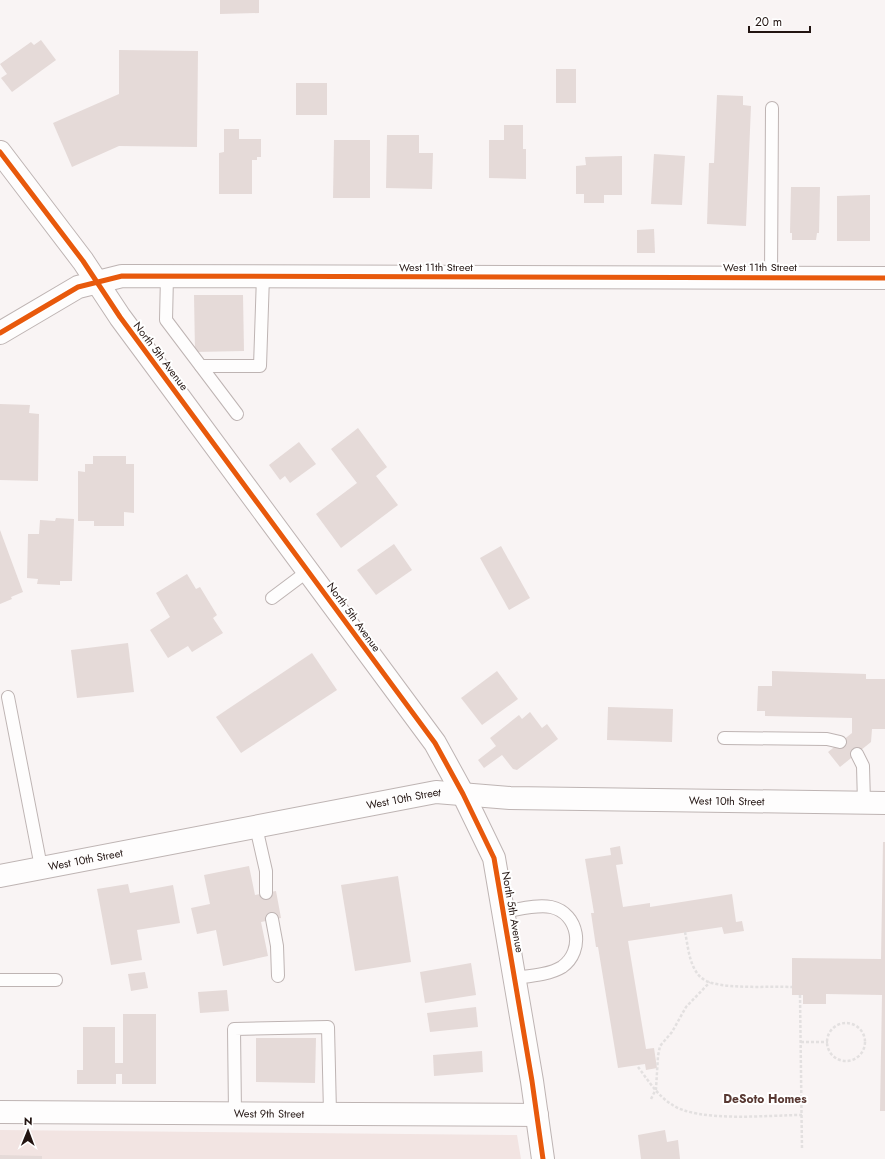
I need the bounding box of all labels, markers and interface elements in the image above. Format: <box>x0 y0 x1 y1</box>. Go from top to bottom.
scale bar <box>749 8 810 34</box>
text: 20 m <box>755 13 782 31</box>
street label: West 11th Street <box>399 259 473 275</box>
street label: West 11th Street <box>723 259 797 275</box>
street label: North 5th Avenue <box>130 318 192 394</box>
street label: North 5th Avenue <box>323 579 385 655</box>
street label: West 10th Street <box>365 784 442 813</box>
street label: West 10th Street <box>689 792 765 809</box>
street label: West 10th Street <box>47 844 124 875</box>
street label: North 5th Avenue <box>498 870 528 954</box>
district label: DeSoto Homes <box>723 1090 807 1108</box>
street label: West 9th Street <box>234 1105 305 1122</box>
north arrow <box>8 1111 48 1151</box>
text: N <box>24 1113 33 1129</box>

